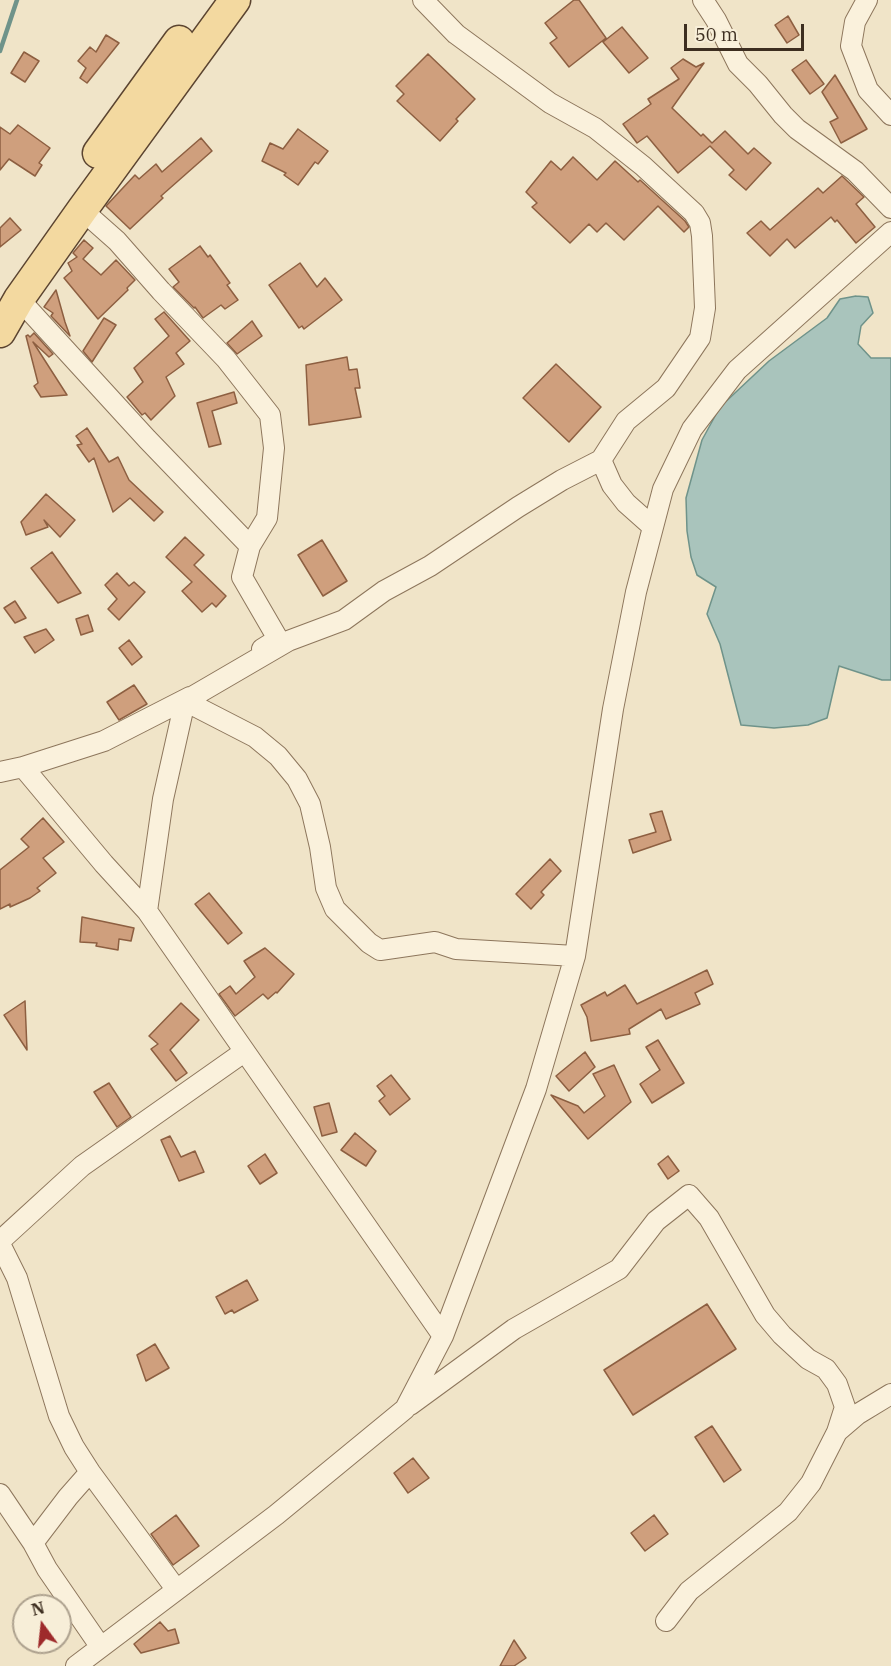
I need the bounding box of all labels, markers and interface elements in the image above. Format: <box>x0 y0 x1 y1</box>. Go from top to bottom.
scale bar <box>687 12 807 50</box>
text: 50 m <box>695 23 738 46</box>
north arrow <box>12 1594 72 1654</box>
text: N <box>29 1597 47 1620</box>

